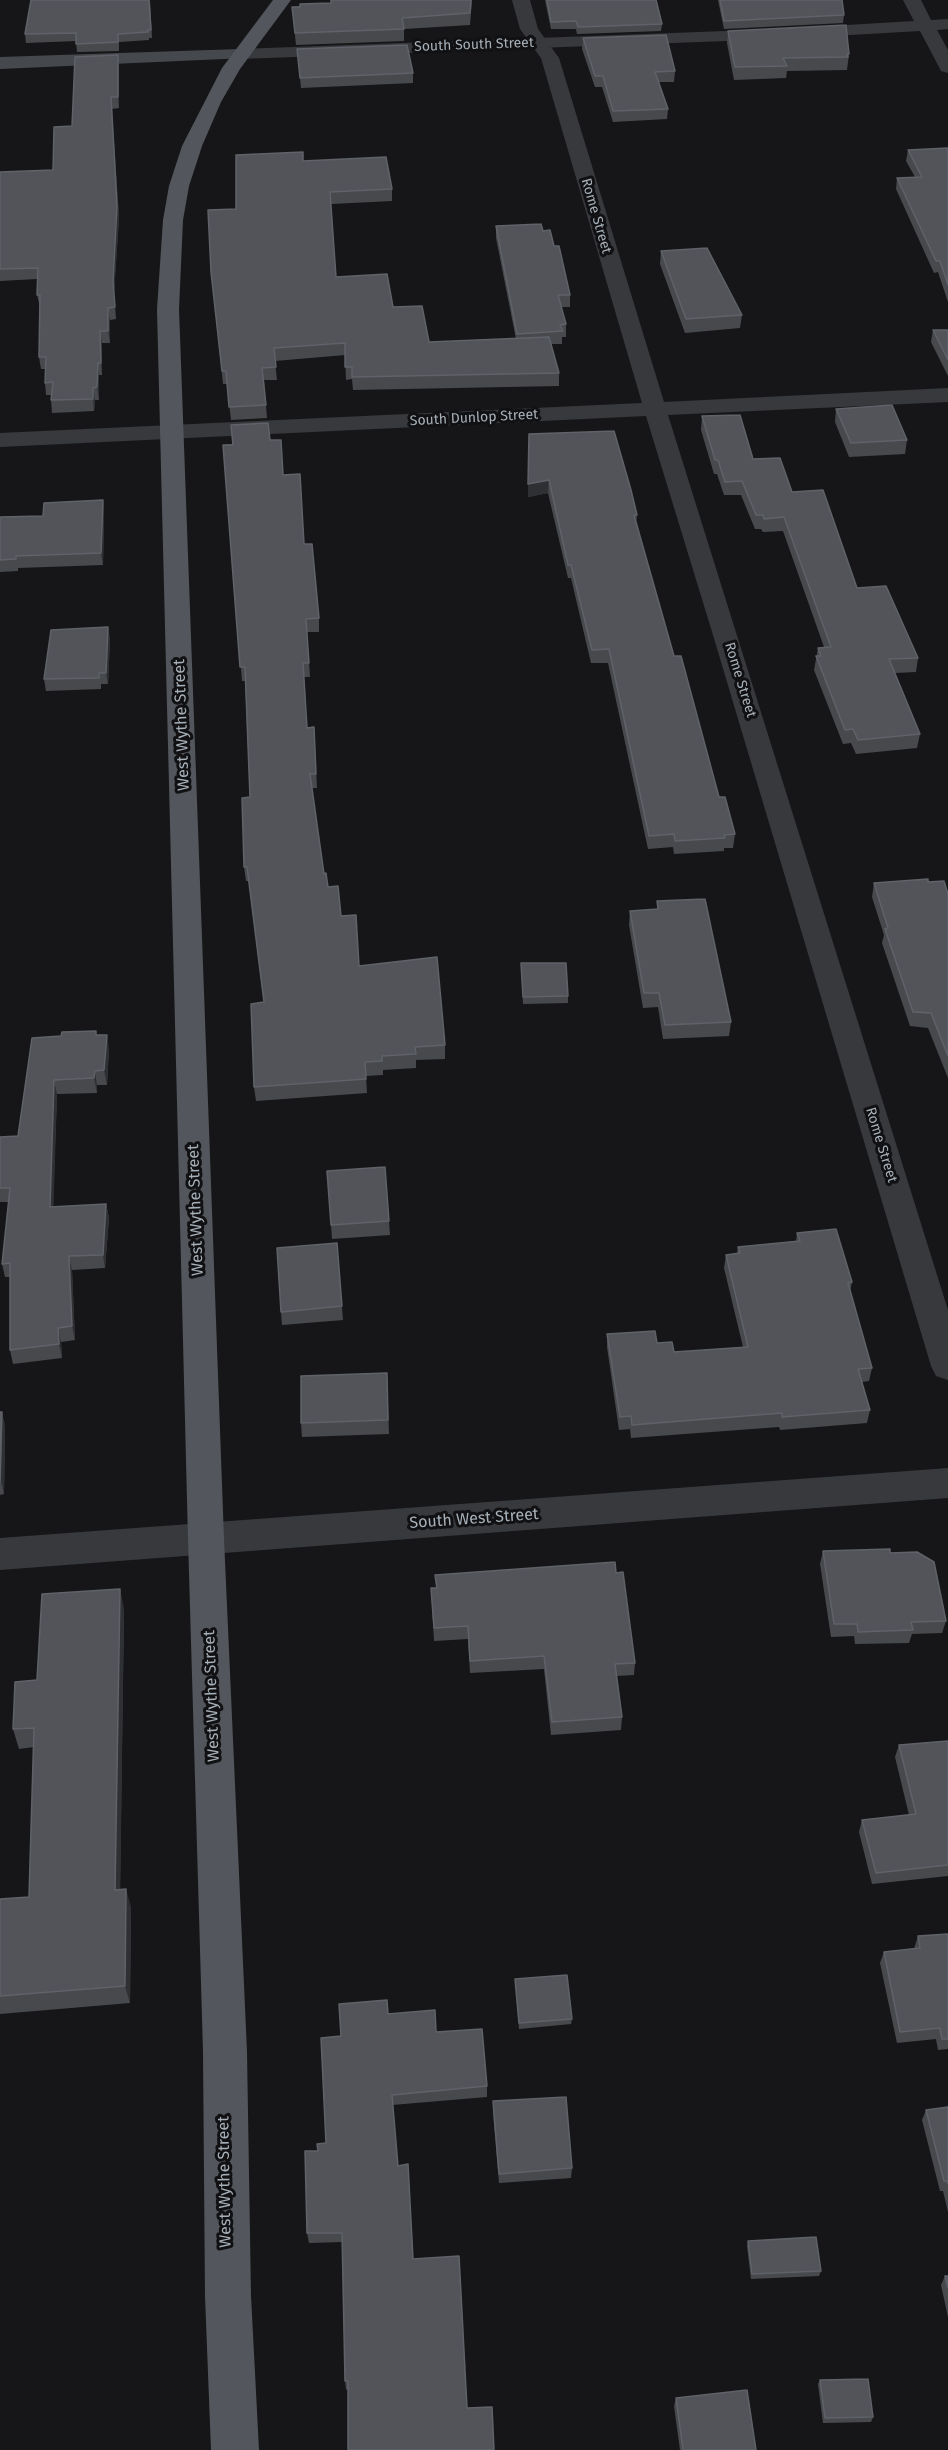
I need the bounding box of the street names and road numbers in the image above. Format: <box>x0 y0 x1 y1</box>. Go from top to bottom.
street label: South South Street <box>414 35 534 55</box>
street label: Rome Street <box>577 176 615 256</box>
street label: South Dunlop Street <box>409 406 539 430</box>
street label: Rome Street <box>721 640 759 720</box>
street label: West Wythe Street <box>170 659 194 791</box>
street label: Rome Street <box>862 1105 900 1185</box>
street label: West Wythe Street <box>184 1144 208 1276</box>
street label: South West Street <box>409 1505 539 1533</box>
street label: West Wythe Street <box>200 1630 224 1762</box>
street label: West Wythe Street <box>214 2116 236 2248</box>

